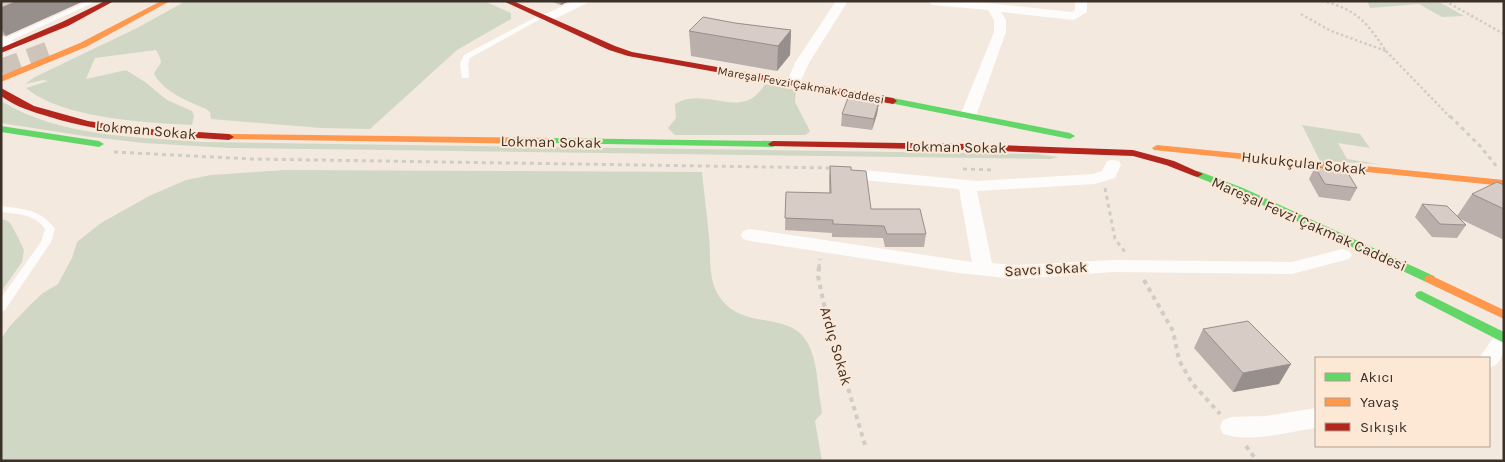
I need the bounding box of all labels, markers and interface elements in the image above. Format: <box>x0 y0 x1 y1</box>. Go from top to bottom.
street label: Mareşal Fevzi Çakmak Caddesi <box>717 63 885 107</box>
street label: Lokman Sokak <box>95 117 197 143</box>
street label: Lokman Sokak <box>500 132 602 152</box>
street label: Lokman Sokak <box>905 137 1007 157</box>
street label: Hukukçular Sokak <box>1241 147 1367 179</box>
street label: Mareşal Fevzi Çakmak Caddesi <box>1209 173 1409 275</box>
street label: Savcı Sokak <box>1004 258 1088 280</box>
street label: Ardıç Sokak <box>816 305 856 387</box>
legend <box>1315 357 1490 447</box>
text: Akıcı <box>1360 368 1394 386</box>
text: Yavaş <box>1360 393 1399 411</box>
text: Sıkışık <box>1360 418 1407 436</box>

